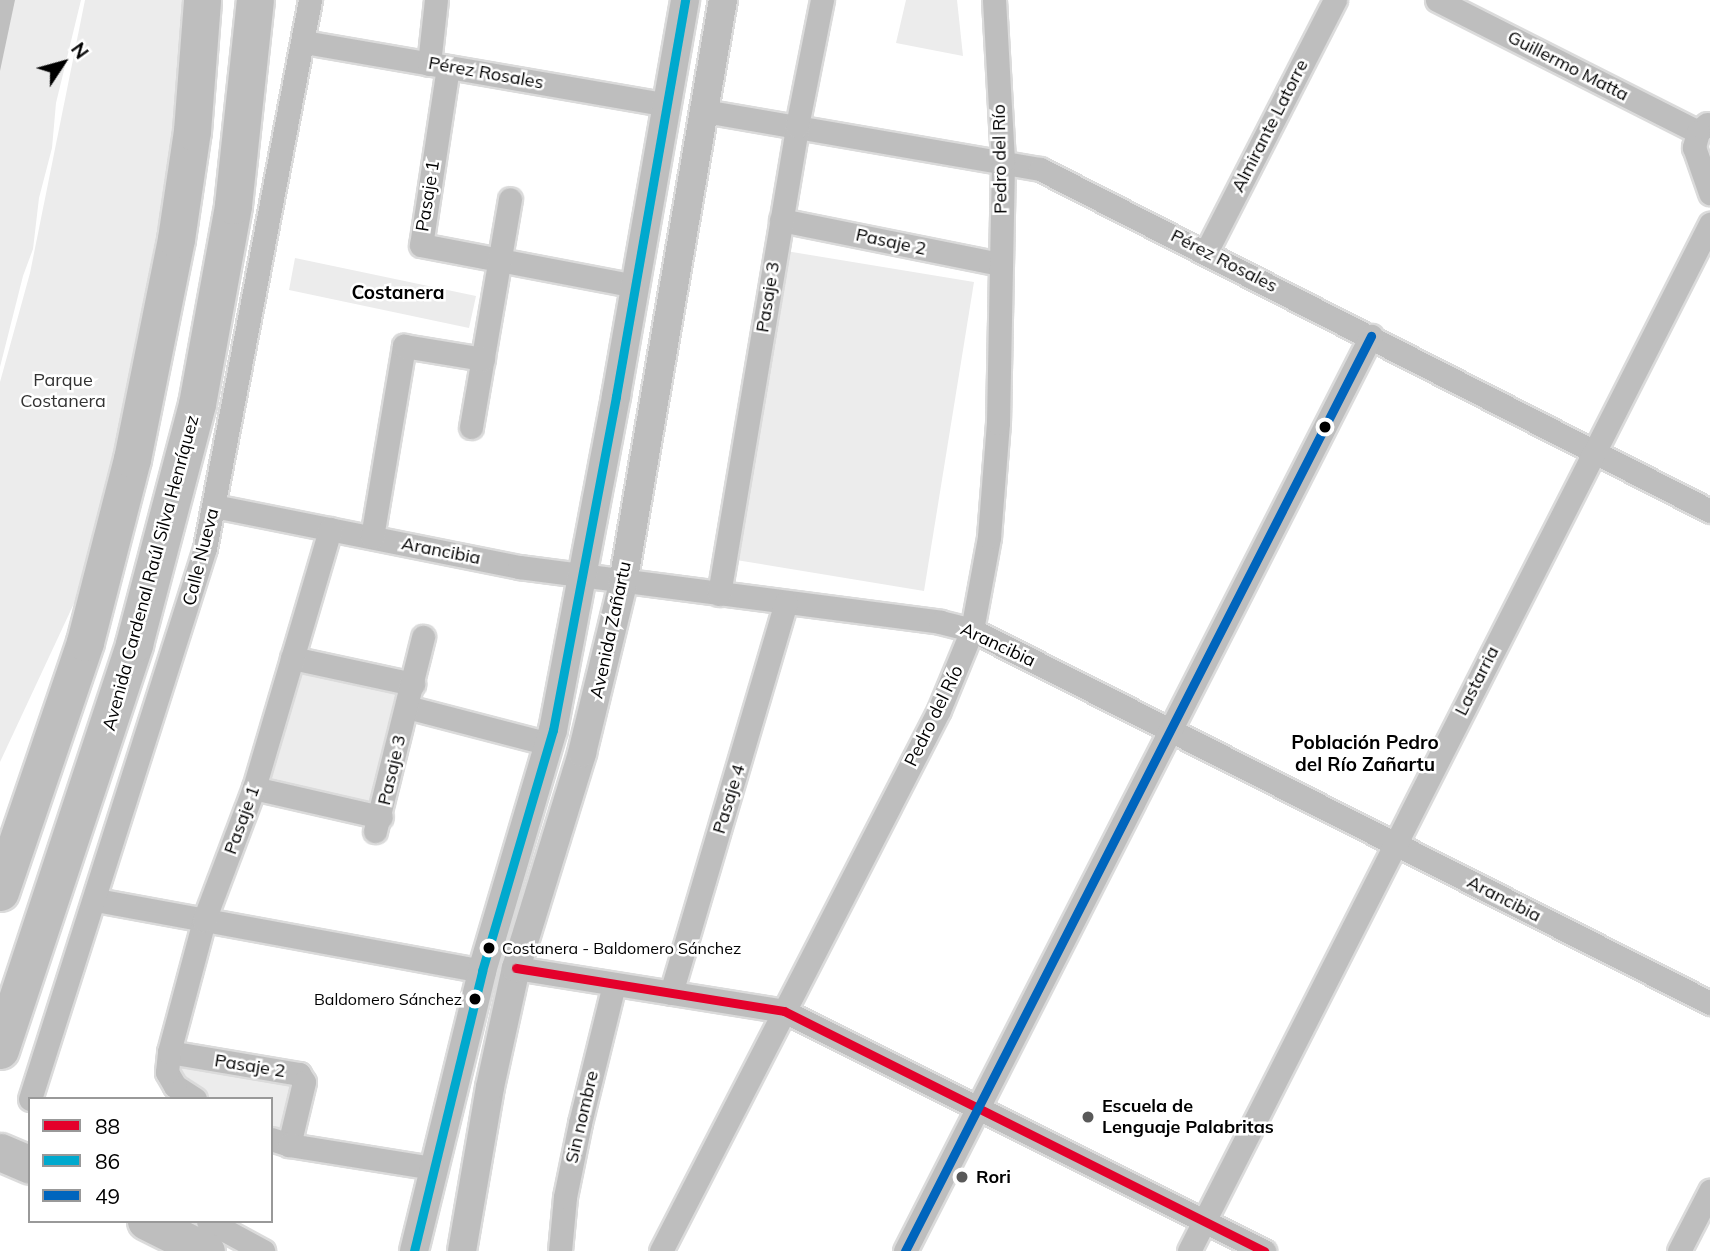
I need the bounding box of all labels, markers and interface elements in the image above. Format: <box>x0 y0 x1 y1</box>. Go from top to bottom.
street label: Guillermo Matta <box>1504 26 1632 106</box>
north arrow <box>28 28 98 98</box>
text: N <box>66 38 94 64</box>
street label: Pérez Rosales <box>427 52 545 94</box>
street label: Almirante Latorre <box>1227 56 1313 196</box>
street label: Pedro del Río <box>988 104 1012 214</box>
street label: Pasaje 1 <box>412 159 444 233</box>
street label: Pasaje 2 <box>854 224 928 260</box>
street label: Pérez Rosales <box>1167 225 1281 297</box>
street label: Pasaje 3 <box>752 260 784 334</box>
district label: Costanera <box>351 282 445 304</box>
park label: Parque Costanera <box>20 370 106 412</box>
street label: Avenida Cardenal Raúl Silva Henríquez <box>98 413 204 733</box>
unlabelled marker <box>1318 420 1332 434</box>
street label: Calle Nueva <box>178 506 224 608</box>
street label: Arancibia <box>400 533 482 569</box>
street label: Avenida Zañartu <box>586 560 636 700</box>
street label: Arancibia <box>957 618 1039 672</box>
street label: Lastarria <box>1450 643 1504 719</box>
street label: Pedro del Río <box>900 662 968 770</box>
district label: Población Pedro del Río Zañartu <box>1291 732 1439 776</box>
street label: Pasaje 3 <box>373 733 411 807</box>
street label: Pasaje 4 <box>708 762 750 836</box>
street label: Pasaje 1 <box>220 783 264 857</box>
street label: Arancibia <box>1463 871 1545 927</box>
place label: Costanera - Baldomero Sánchez <box>502 938 741 958</box>
marker: Costanera - Baldomero Sánchez <box>482 941 496 955</box>
place label: Baldomero Sánchez <box>314 989 462 1009</box>
marker: Baldomero Sánchez <box>468 992 482 1006</box>
street label: Pasaje 2 <box>213 1050 287 1082</box>
street label: Sin nombre <box>561 1069 603 1165</box>
place label: Escuela de Lenguaje Palabritas <box>1102 1096 1274 1138</box>
legend <box>28 1097 273 1223</box>
marker: Escuela de Lenguaje Palabritas <box>1080 1109 1096 1125</box>
text: 88 <box>95 1113 120 1139</box>
text: 86 <box>95 1148 120 1174</box>
place label: Rori <box>976 1166 1011 1188</box>
marker: Rori <box>954 1169 970 1185</box>
text: 49 <box>95 1183 120 1209</box>

